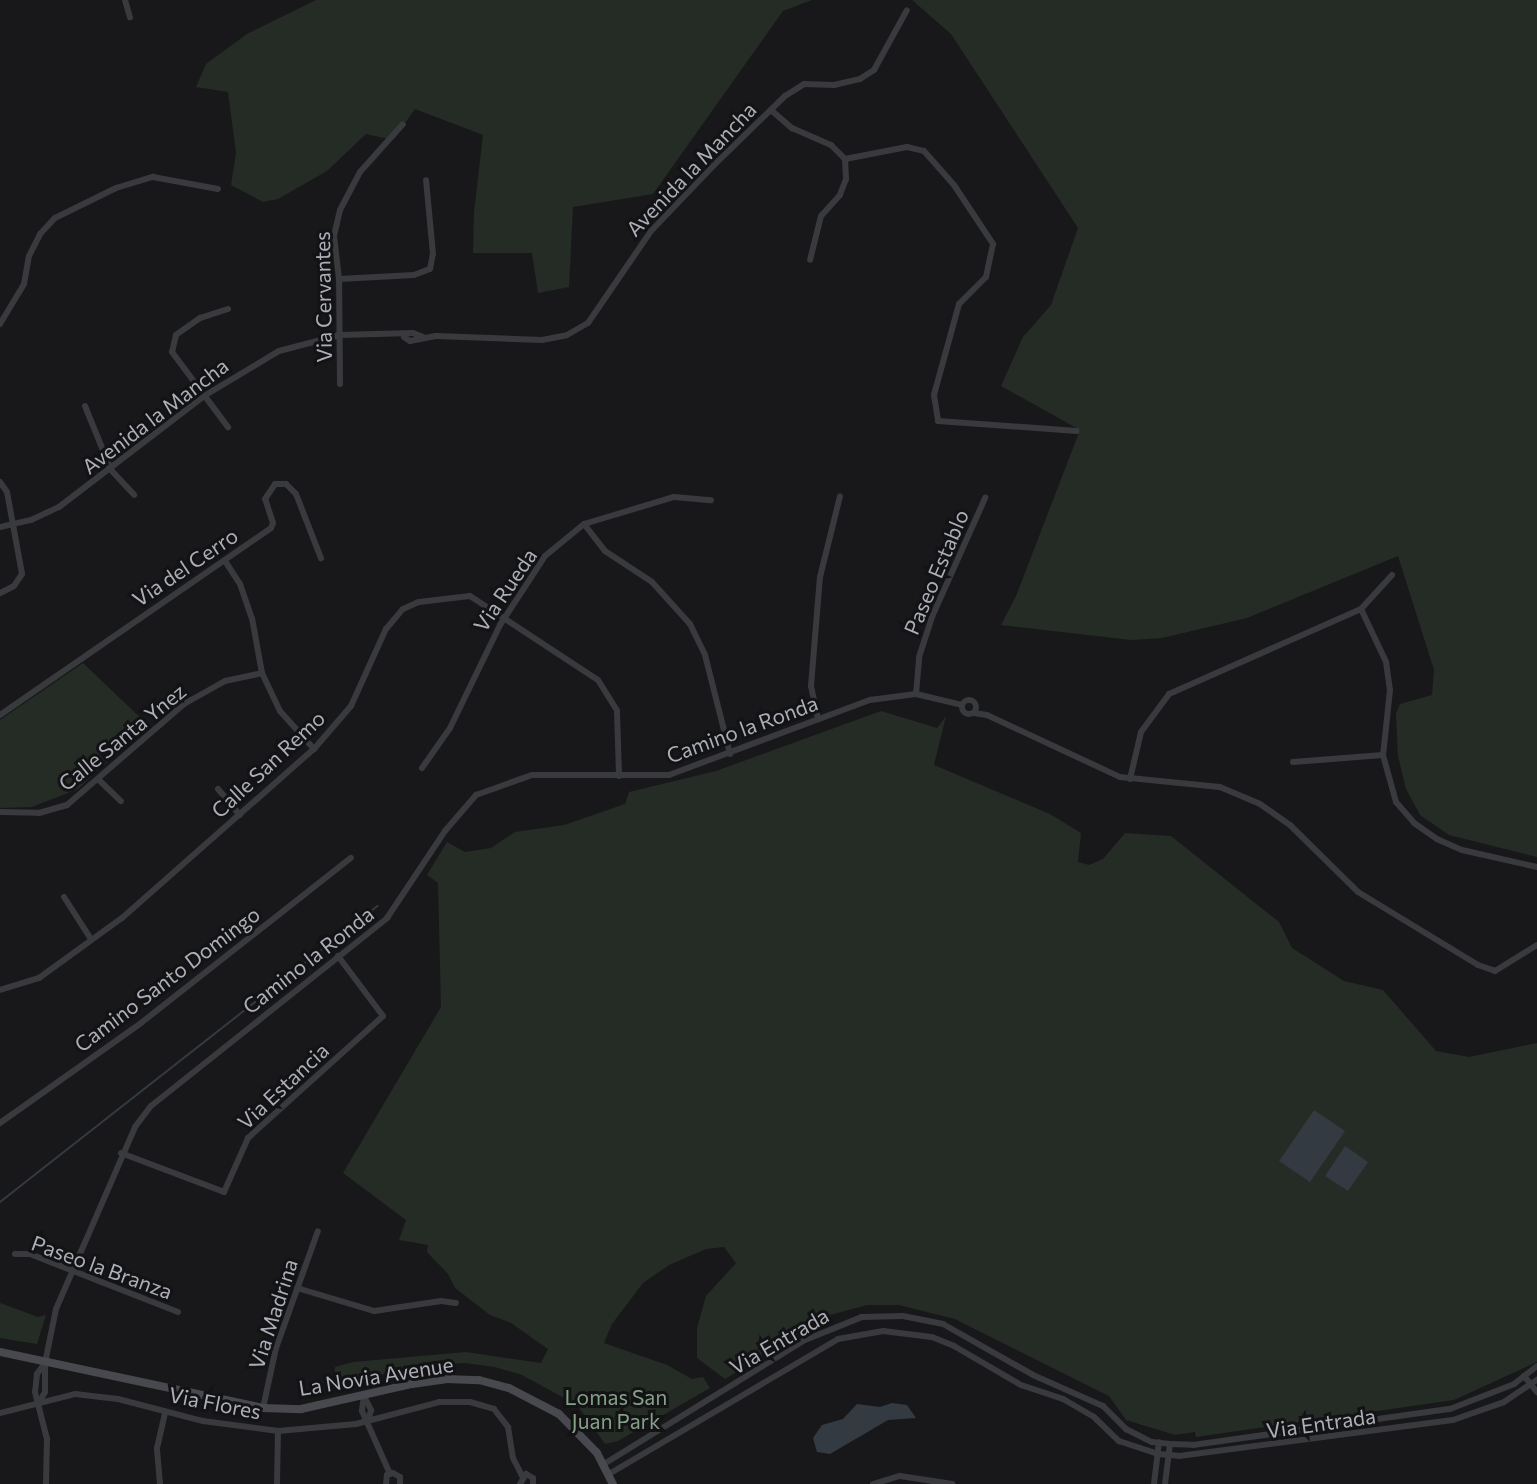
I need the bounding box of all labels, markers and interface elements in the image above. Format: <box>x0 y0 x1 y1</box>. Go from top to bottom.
street label: Avenida la Mancha <box>621 97 761 241</box>
street label: Via Cervantes <box>309 231 337 363</box>
street label: Avenida la Mancha <box>77 353 233 479</box>
street label: Paseo Establo <box>898 506 974 638</box>
street label: Via del Cerro <box>127 522 243 612</box>
street label: Via Rueda <box>468 544 542 636</box>
street label: Calle Santa Ynez <box>53 678 191 796</box>
street label: Camino la Ronda <box>663 690 821 768</box>
street label: Calle San Remo <box>206 705 330 823</box>
street label: Camino Santo Domingo <box>69 901 265 1057</box>
street label: Camino la Ronda <box>238 901 378 1019</box>
street label: Via Estancia <box>232 1038 334 1134</box>
street label: Paseo la Branza <box>28 1230 176 1304</box>
street label: Via Madrina <box>243 1256 303 1372</box>
street label: Via Entrada <box>725 1303 833 1379</box>
street label: La Novia Avenue <box>297 1351 455 1401</box>
street label: Via Flores <box>167 1382 263 1424</box>
park label: Lomas San Juan Park <box>565 1384 667 1434</box>
street label: Via Entrada <box>1265 1403 1377 1443</box>

